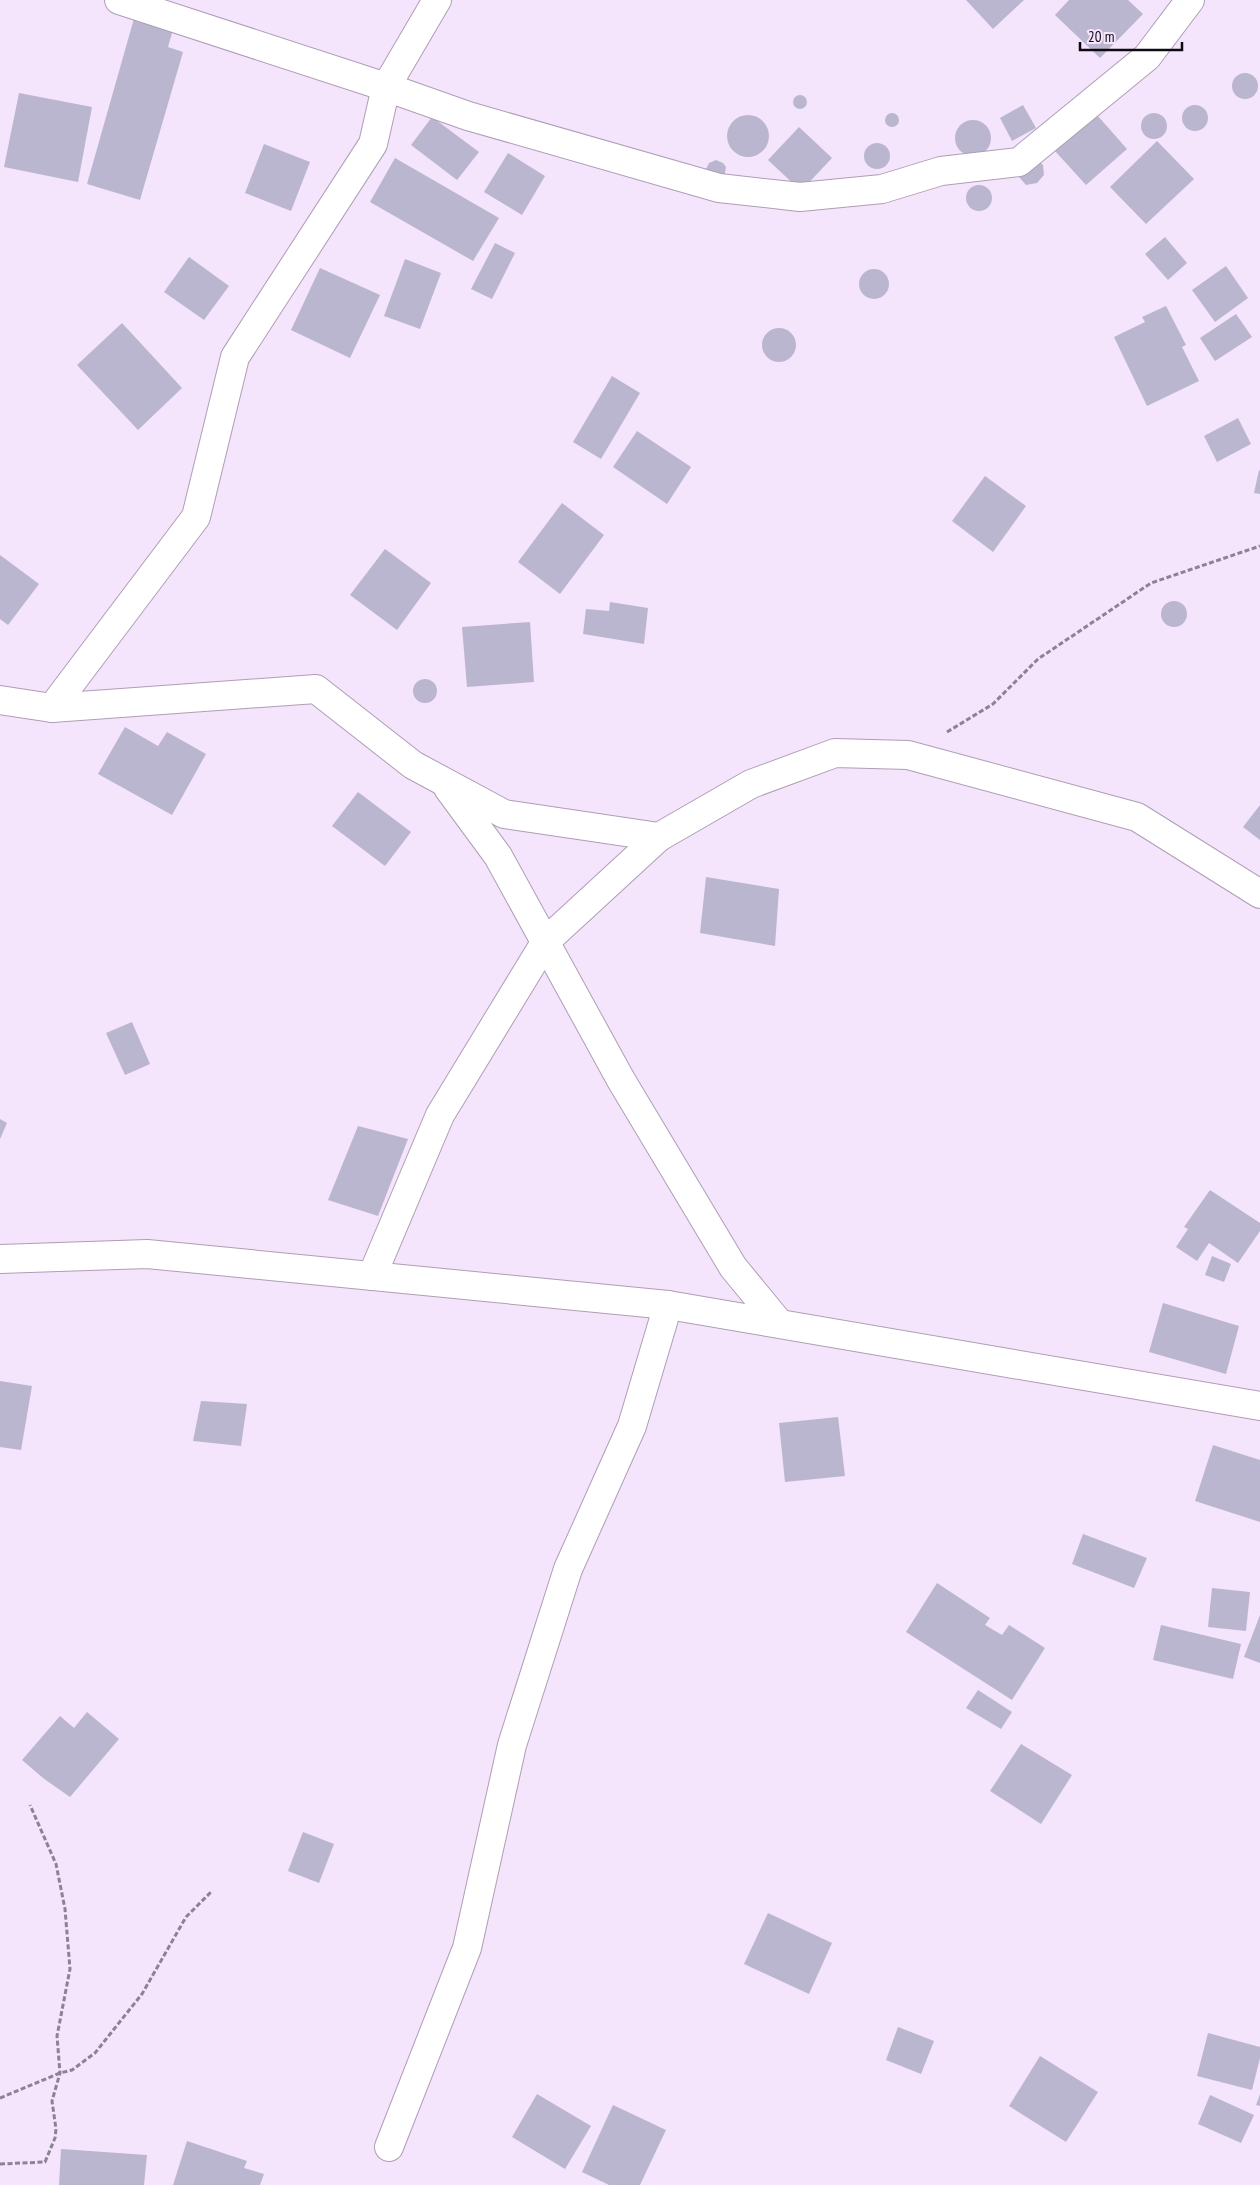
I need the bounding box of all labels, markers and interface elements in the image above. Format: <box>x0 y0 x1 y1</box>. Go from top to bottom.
scale bar <box>1080 20 1182 52</box>
text: 20 m <box>1088 27 1114 46</box>

